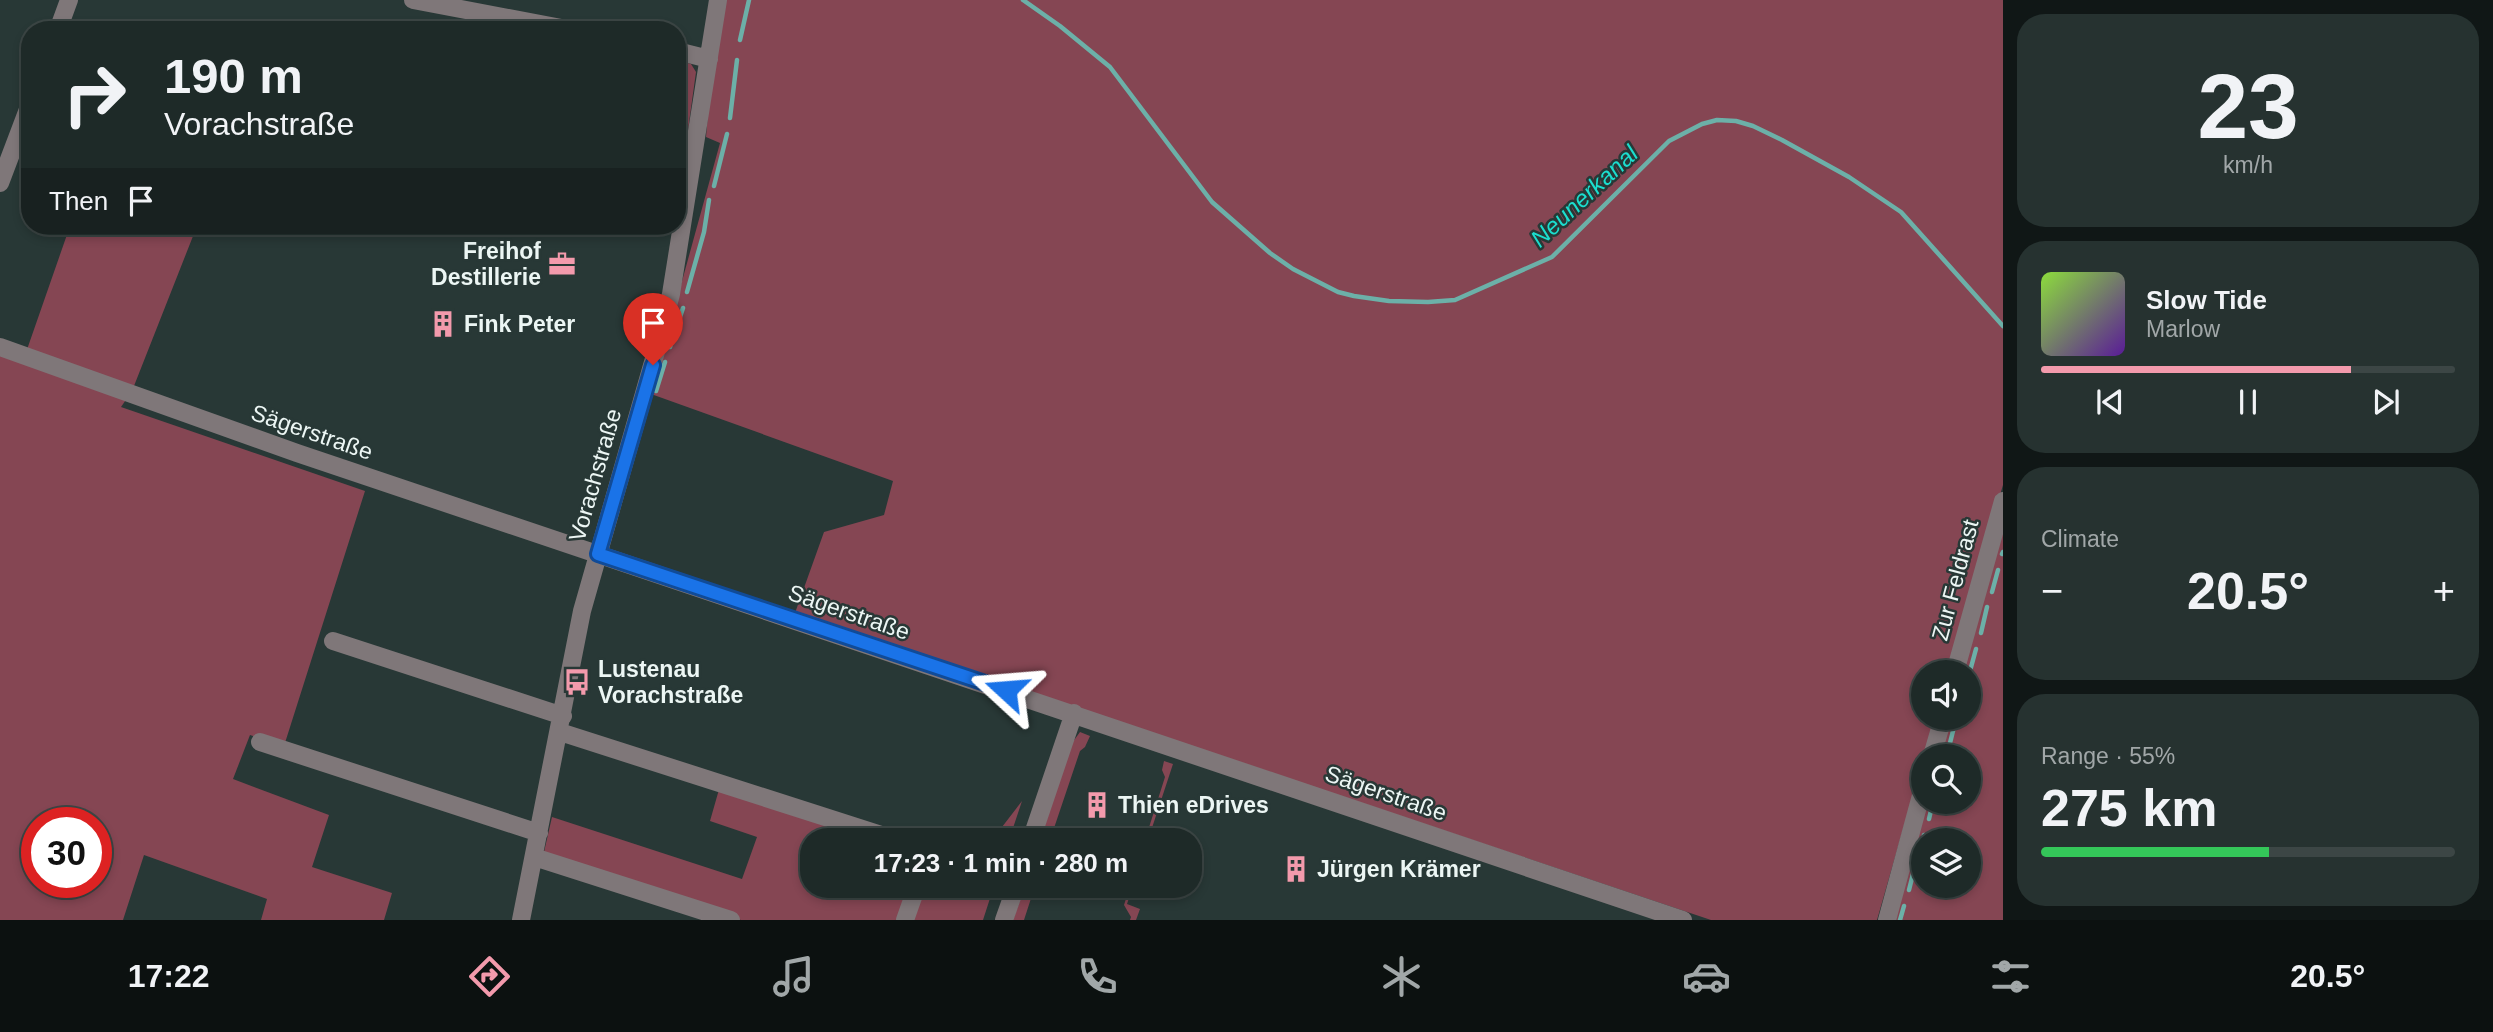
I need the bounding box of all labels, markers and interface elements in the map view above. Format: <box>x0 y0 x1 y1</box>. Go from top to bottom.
icon: right <box>49 49 140 140</box>
text: 190 m <box>164 49 303 103</box>
text: 23 <box>2197 56 2299 157</box>
text: Vorachstraße <box>164 106 354 142</box>
water label: Neunerkanal <box>1525 139 1643 252</box>
text: km/h <box>2223 152 2273 178</box>
icon: arrive <box>122 182 160 220</box>
text: Then <box>49 186 108 216</box>
place label: Freihof Destillerie <box>431 238 541 290</box>
office icon: Freihof Destillerie <box>547 249 577 279</box>
text: Slow Tide <box>2146 285 2267 315</box>
pin <box>623 293 683 365</box>
icon: arrive <box>634 304 672 342</box>
building icon: Fink Peter <box>428 309 458 339</box>
place label: Fink Peter <box>464 311 575 337</box>
text: Marlow <box>2146 316 2220 342</box>
icon: previous <box>2091 383 2129 421</box>
icon: pause <box>2229 383 2267 421</box>
icon: next <box>2367 383 2405 421</box>
street label: Sägerstraße <box>248 399 376 465</box>
street label: Vorachstraße <box>564 406 626 544</box>
street label: Zur Feldrast <box>1926 516 1984 643</box>
text: Climate <box>2041 526 2119 552</box>
text: 20.5° <box>2187 562 2309 620</box>
text: − <box>2041 570 2063 612</box>
text: + <box>2433 570 2455 612</box>
street label: Sägerstraße <box>785 579 913 645</box>
position arrow <box>969 653 1043 727</box>
place label: Lustenau Vorachstraße <box>598 656 743 708</box>
map controls <box>1911 660 1981 898</box>
button: sound <box>1911 660 1981 730</box>
bus stop icon: Lustenau Vorachstraße <box>562 667 592 697</box>
text: Range · 55% <box>2041 743 2175 769</box>
button: search <box>1911 744 1981 814</box>
street label: Sägerstraße <box>1322 760 1450 826</box>
text: 275 km <box>2041 779 2217 837</box>
building icon: Thien eDrives <box>1082 790 1112 820</box>
place label: Thien eDrives <box>1118 792 1269 818</box>
speed limit sign: 30 <box>21 807 112 898</box>
button: layers <box>1911 828 1981 898</box>
text: 17:23 · 1 min · 280 m <box>874 848 1128 878</box>
building icon: Jürgen Krämer <box>1281 854 1311 884</box>
place label: Jürgen Krämer <box>1317 856 1481 882</box>
icon: directions <box>465 952 514 1001</box>
icon: music <box>769 952 818 1001</box>
icon: phone <box>1073 952 1122 1001</box>
icon: climate <box>1377 952 1426 1001</box>
icon: car <box>1682 952 1731 1001</box>
icon: filters <box>1986 952 2035 1001</box>
text: 17:22 <box>128 958 209 994</box>
text: 20.5° <box>2290 958 2365 994</box>

